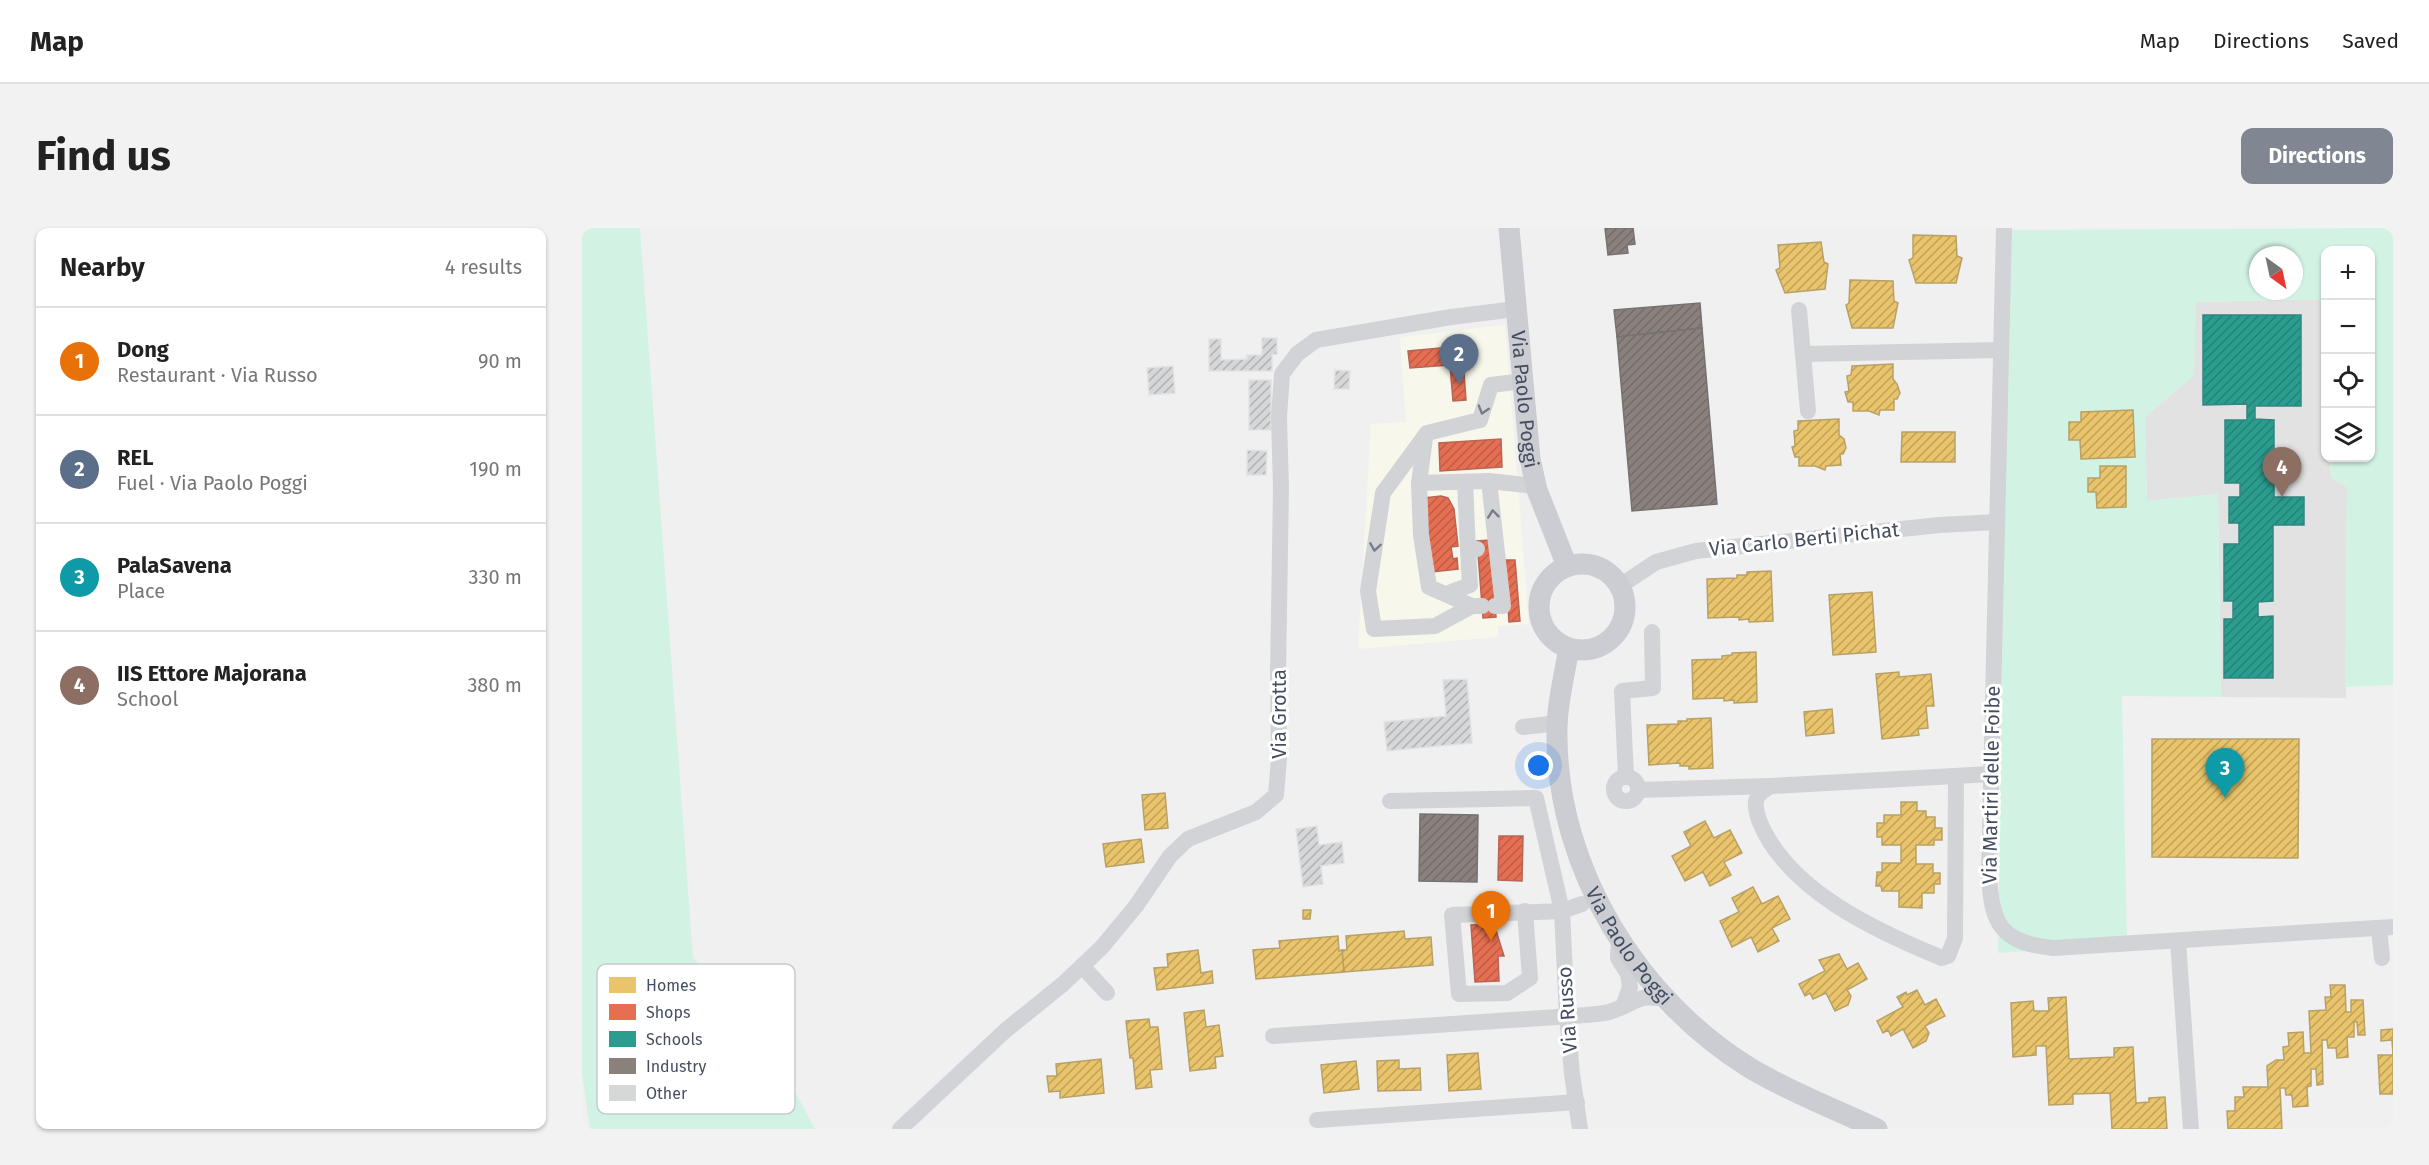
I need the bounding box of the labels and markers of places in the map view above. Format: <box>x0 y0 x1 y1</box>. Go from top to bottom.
pin: 2 <box>1440 334 1478 384</box>
pin: 4 <box>2262 448 2302 497</box>
pin: 3 <box>2206 748 2244 798</box>
pin: 1 <box>1472 892 1510 941</box>

